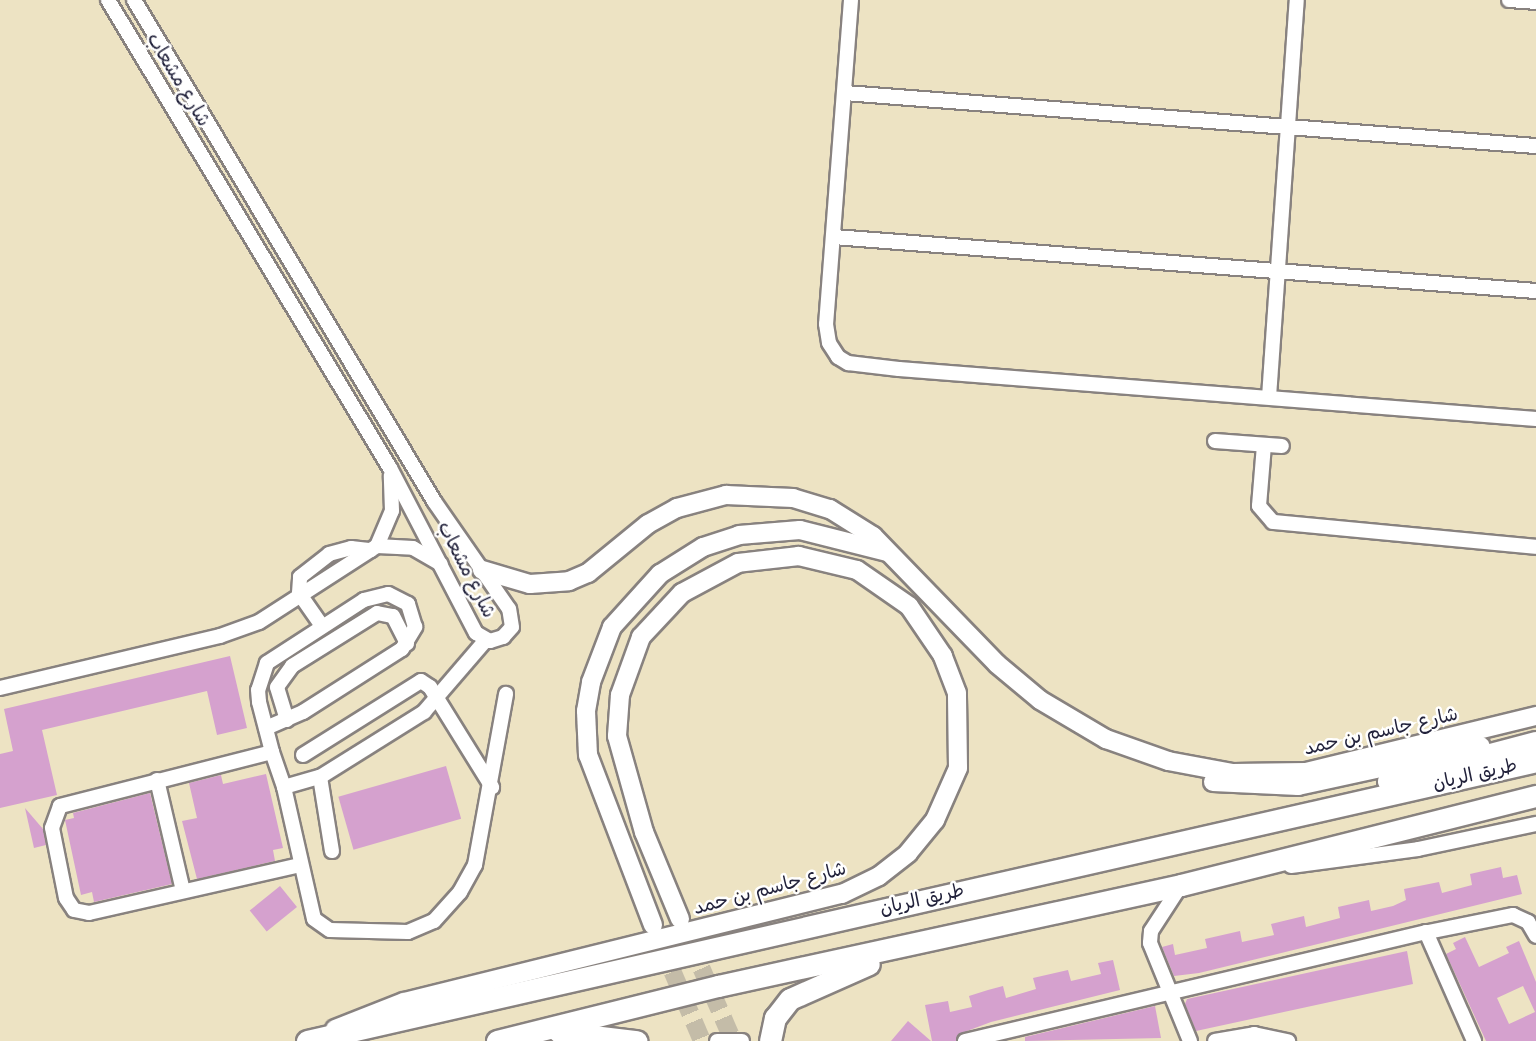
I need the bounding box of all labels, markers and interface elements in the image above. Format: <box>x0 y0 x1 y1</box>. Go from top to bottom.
street label: شارع مشعاب <box>141 29 215 131</box>
street label: شارع مشعاب <box>432 518 500 622</box>
street label: شارع جاسم بن حمد <box>1302 703 1460 761</box>
street label: طريق الريان <box>1431 754 1519 796</box>
street label: شارع جاسم بن حمد <box>691 858 849 920</box>
street label: طريق الريان <box>878 879 966 921</box>

